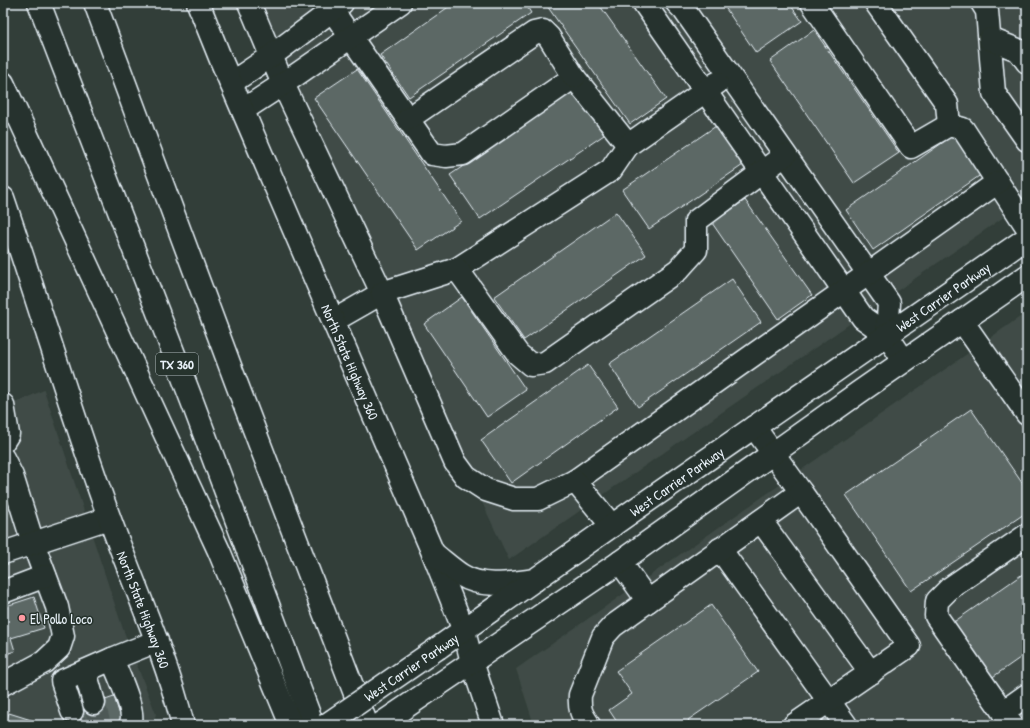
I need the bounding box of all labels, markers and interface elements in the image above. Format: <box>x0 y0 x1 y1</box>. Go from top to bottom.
street label: West Carrier Parkway <box>892 257 994 336</box>
street label: North State Highway 360 <box>318 301 384 423</box>
road number: TX 360 <box>156 353 198 375</box>
street label: West Carrier Parkway <box>626 442 728 520</box>
street label: North State Highway 360 <box>113 548 175 671</box>
place label: El Pollo Loco <box>30 609 93 628</box>
marker: El Pollo Loco <box>17 613 27 623</box>
street label: West Carrier Parkway <box>360 628 463 707</box>

